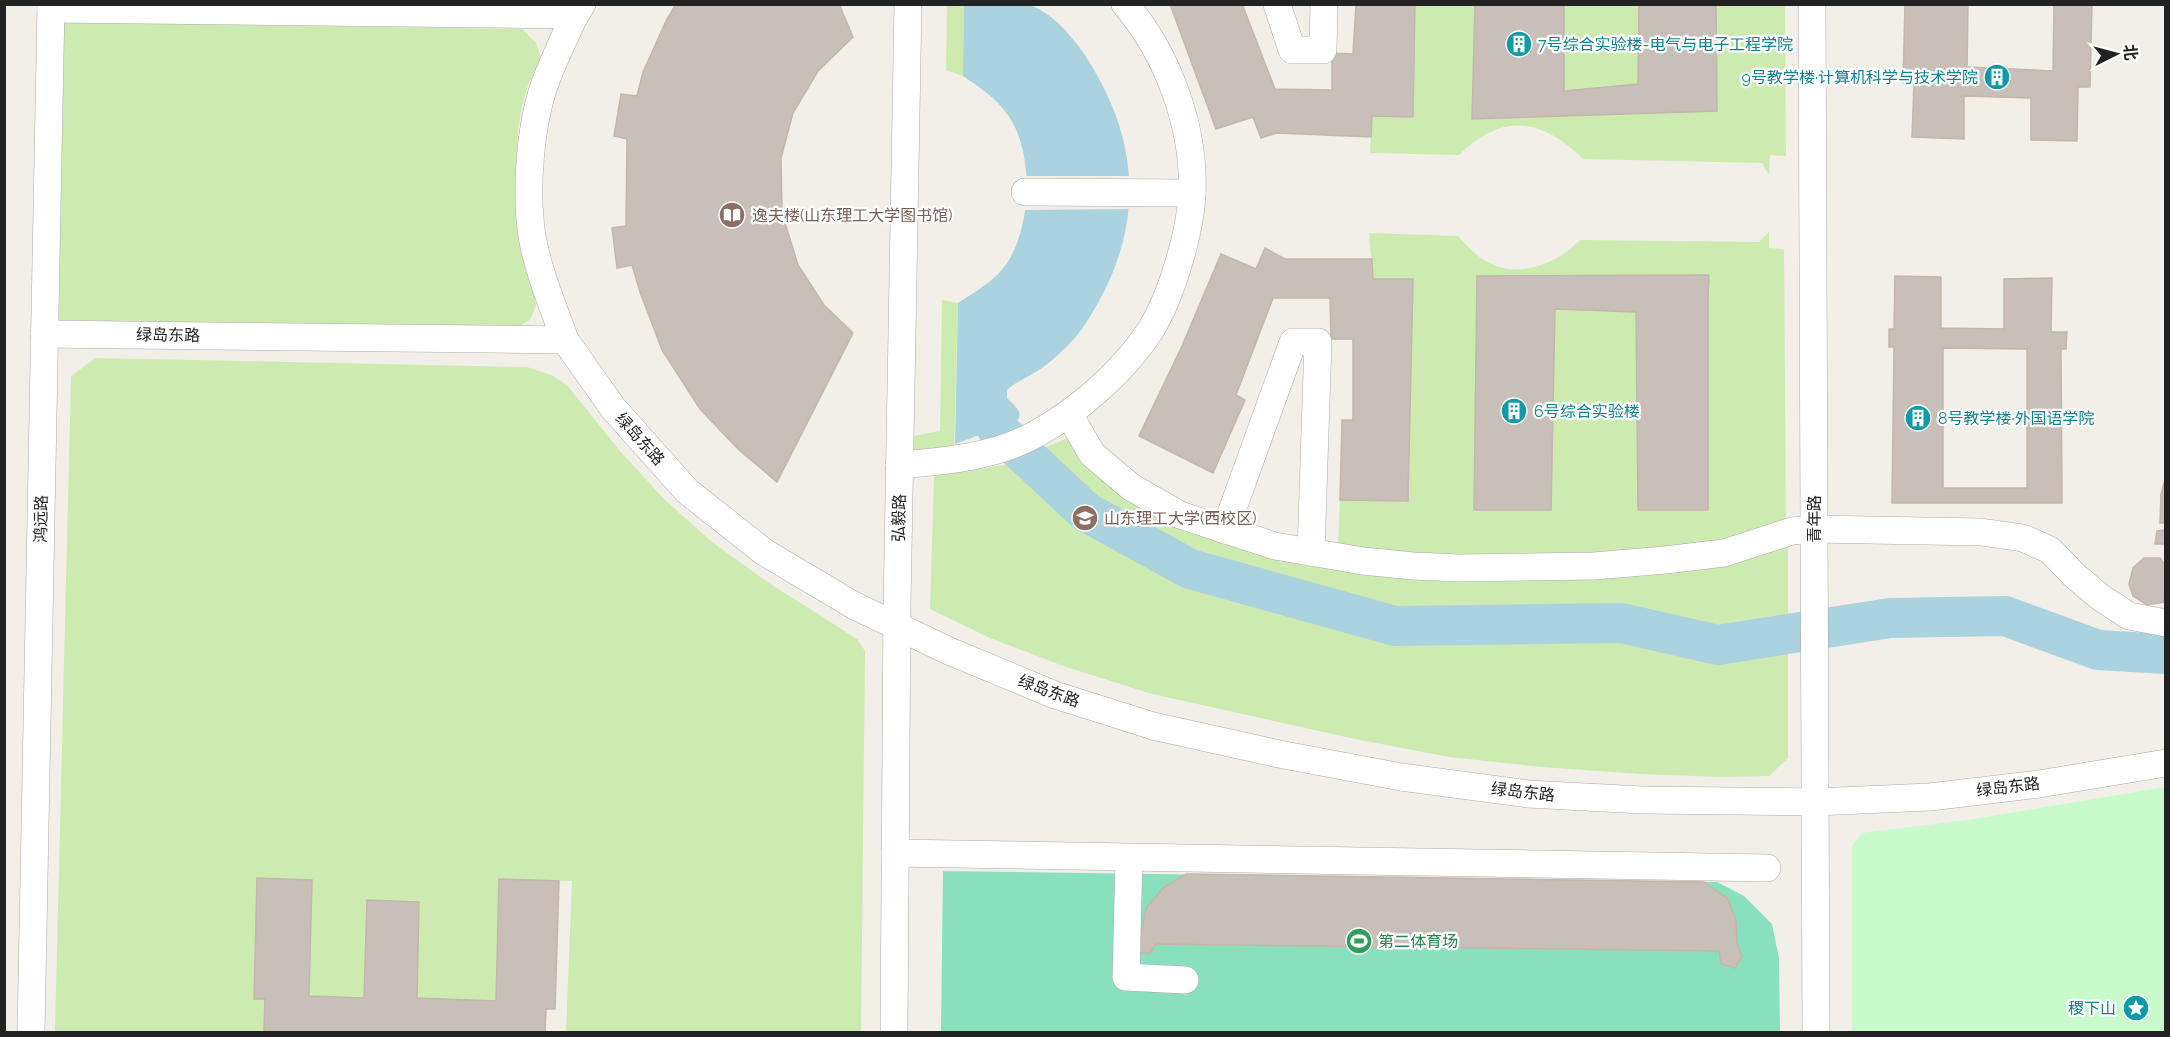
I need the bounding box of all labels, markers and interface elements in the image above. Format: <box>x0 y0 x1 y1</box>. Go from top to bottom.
north arrow <box>2086 24 2146 84</box>
building icon: 7号综合实验楼-电气与电子工程学院 <box>1504 29 1534 59</box>
place label: 7号综合实验楼-电气与电子工程学院 <box>1538 35 1793 54</box>
text: 北 <box>2120 44 2141 61</box>
building icon: 9号教学楼·计算机科学与技术学院 <box>1982 62 2012 92</box>
place label: 9号教学楼·计算机科学与技术学院 <box>1742 68 1978 87</box>
library icon: 逸夫楼(山东理工大学图书馆) <box>717 200 747 230</box>
place label: 逸夫楼(山东理工大学图书馆) <box>752 206 953 225</box>
street label: 绿岛东路 <box>136 325 200 345</box>
building icon: 6号综合实验楼 <box>1499 396 1529 426</box>
place label: 6号综合实验楼 <box>1534 402 1640 421</box>
building icon: 8号教学楼·外国语学院 <box>1903 403 1933 433</box>
street label: 绿岛东路 <box>612 409 668 469</box>
place label: 8号教学楼·外国语学院 <box>1938 409 2095 428</box>
street label: 弘毅路 <box>889 494 909 542</box>
street label: 鸿远路 <box>31 495 51 543</box>
street label: 青年路 <box>1805 495 1824 543</box>
school or university icon: 山东理工大学(西校区) <box>1070 503 1100 533</box>
place label: 山东理工大学(西校区) <box>1104 509 1257 528</box>
street label: 绿岛东路 <box>1016 671 1082 711</box>
street label: 绿岛东路 <box>1975 774 2041 800</box>
street label: 绿岛东路 <box>1490 779 1556 805</box>
sports icon: 第二体育场 <box>1344 926 1374 956</box>
place label: 第二体育场 <box>1378 932 1458 951</box>
place icon: 稷下山 <box>2121 993 2151 1023</box>
place label: 稷下山 <box>2068 999 2116 1018</box>

